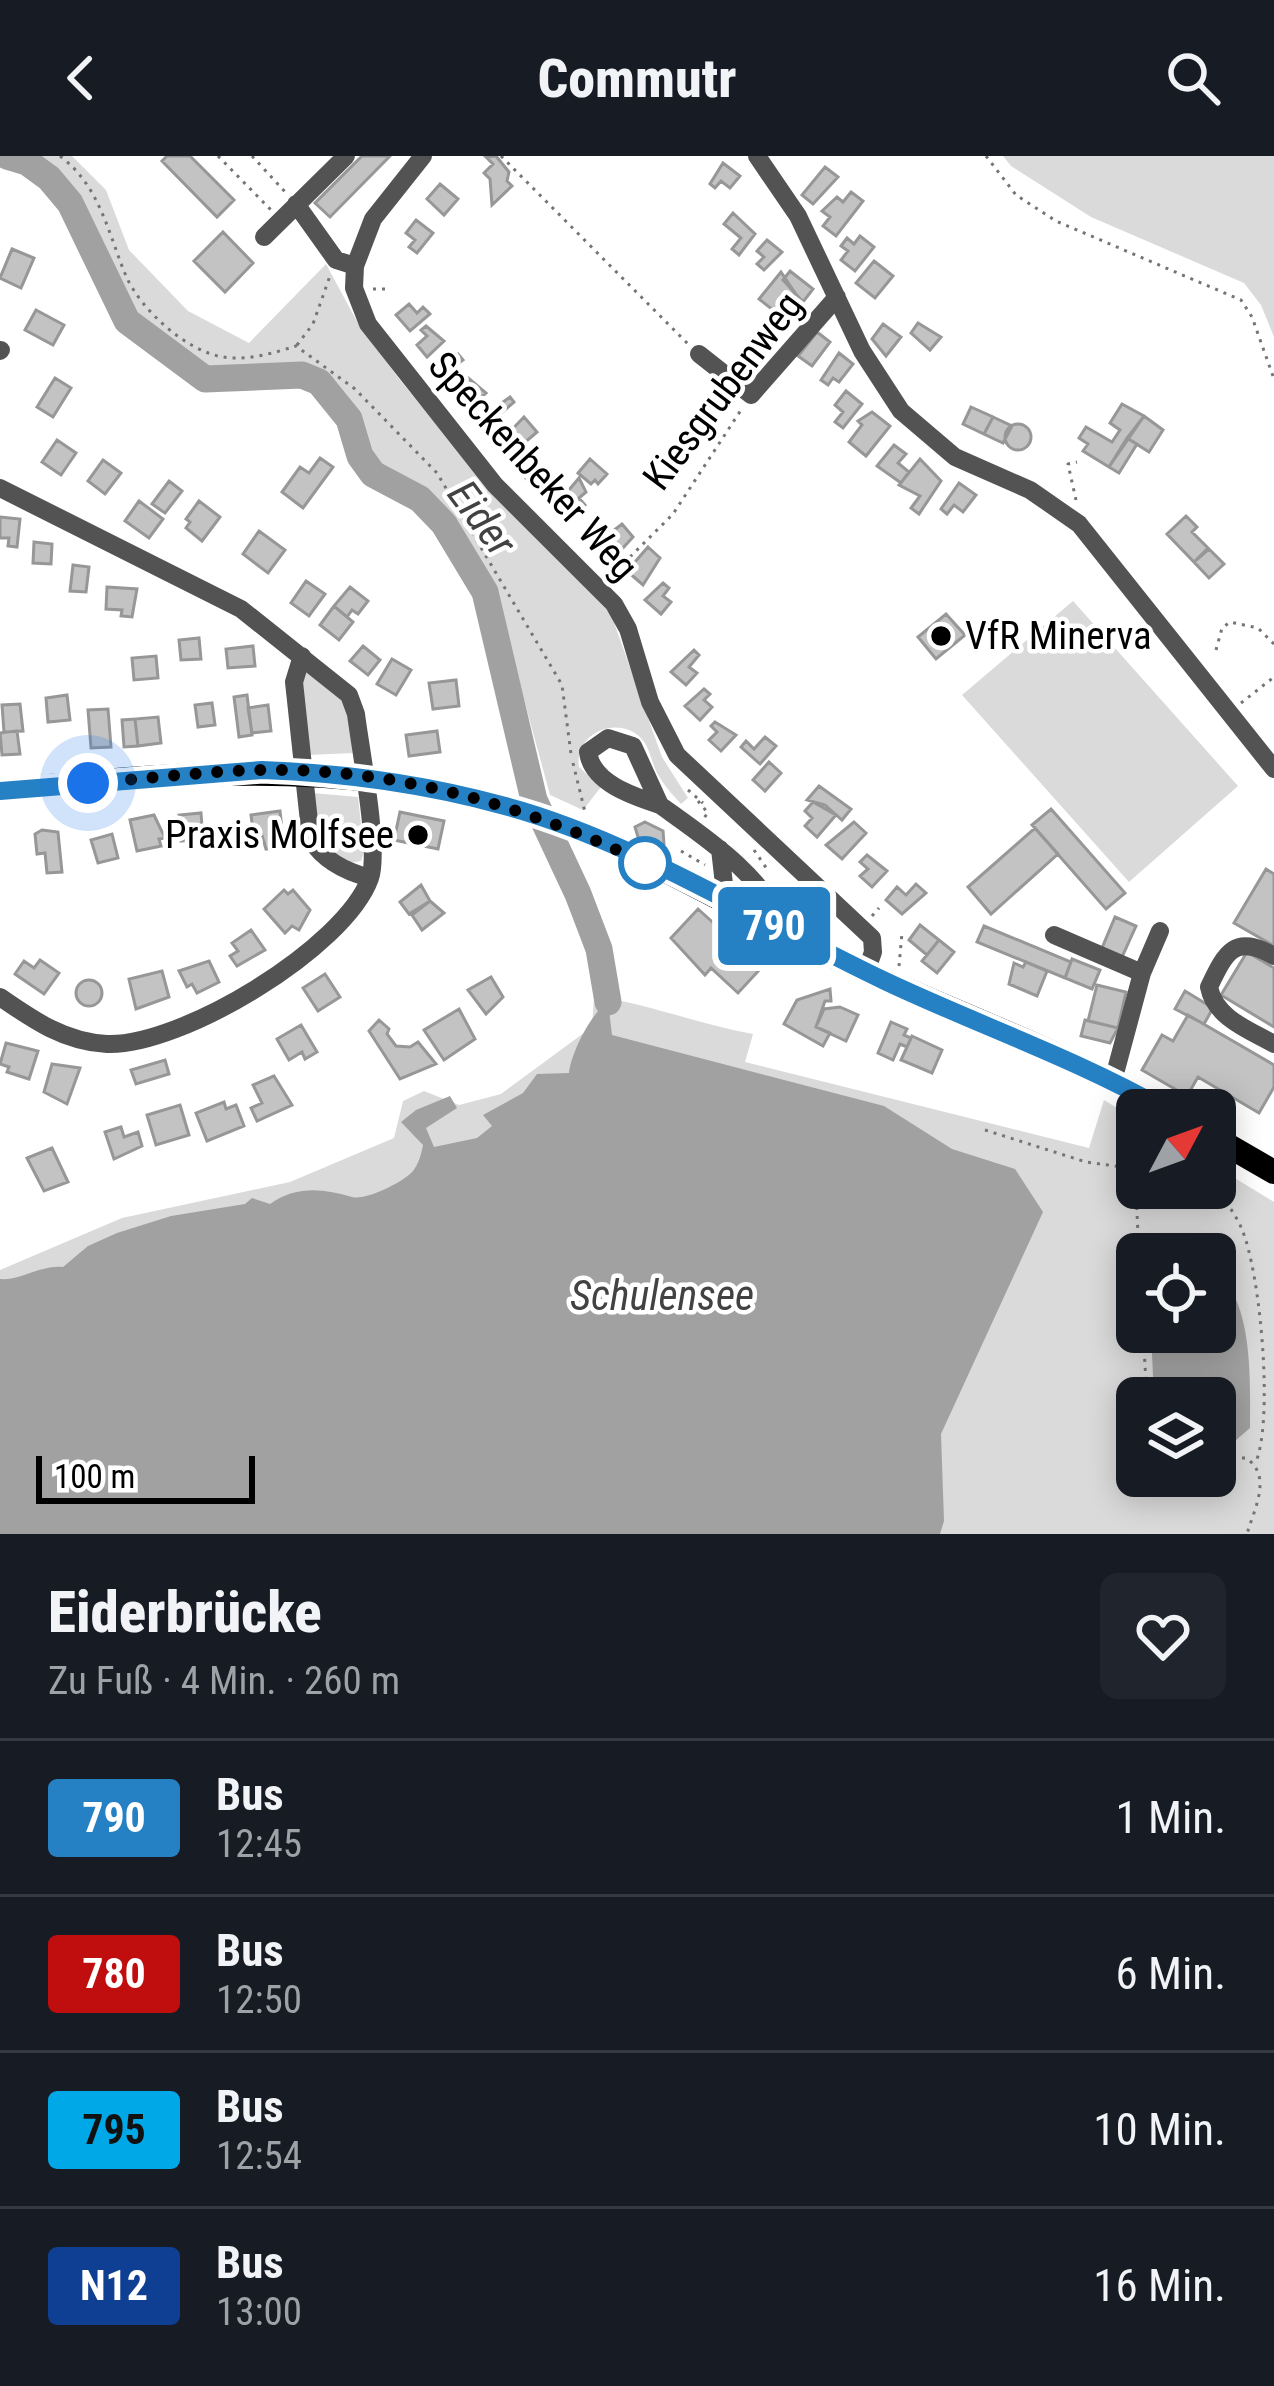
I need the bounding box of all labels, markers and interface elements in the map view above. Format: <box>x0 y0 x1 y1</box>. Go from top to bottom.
icon: back <box>48 45 114 111</box>
icon: search <box>1160 45 1226 111</box>
text: Commutr <box>537 47 737 110</box>
street label: Kiesgrubenweg <box>634 283 812 499</box>
street label: Speckenbeker Weg <box>419 343 647 589</box>
water label: Eider <box>438 471 527 566</box>
place label: VfR Minerva <box>965 613 1152 659</box>
marker: VfR Minerva <box>928 623 954 649</box>
your location <box>58 753 118 813</box>
place label: Praxis Molfsee <box>165 812 394 858</box>
marker: Praxis Molfsee <box>405 822 431 848</box>
unlabelled marker <box>620 838 670 888</box>
line badge: 790 <box>705 887 843 965</box>
text: 790 <box>742 901 806 950</box>
north arrow <box>1116 1089 1236 1209</box>
map controls <box>1116 1089 1236 1497</box>
button: locate <box>1116 1233 1236 1353</box>
water label: Schulensee <box>570 1271 754 1320</box>
button: layers <box>1116 1377 1236 1497</box>
scale bar <box>36 1450 255 1503</box>
text: 100 m <box>54 1457 135 1496</box>
button: heart <box>1100 1573 1226 1699</box>
text: Eiderbrücke <box>48 1579 322 1646</box>
text: Zu Fuß · 4 Min. · 260 m <box>48 1658 400 1704</box>
text: Bus <box>216 1768 284 1821</box>
text: 1 Min. <box>1115 1791 1226 1844</box>
text: 790 <box>82 1793 146 1842</box>
text: 12:45 <box>216 1821 302 1867</box>
text: Bus <box>216 1924 284 1977</box>
text: 6 Min. <box>1115 1947 1226 2000</box>
text: 780 <box>82 1949 146 1998</box>
text: 12:50 <box>216 1977 302 2023</box>
text: Bus <box>216 2080 284 2133</box>
text: 10 Min. <box>1093 2103 1226 2156</box>
text: 795 <box>82 2105 146 2154</box>
text: 12:54 <box>216 2133 302 2179</box>
text: Bus <box>216 2236 284 2289</box>
text: 16 Min. <box>1093 2259 1226 2312</box>
text: N12 <box>80 2261 148 2310</box>
text: 13:00 <box>216 2289 302 2335</box>

